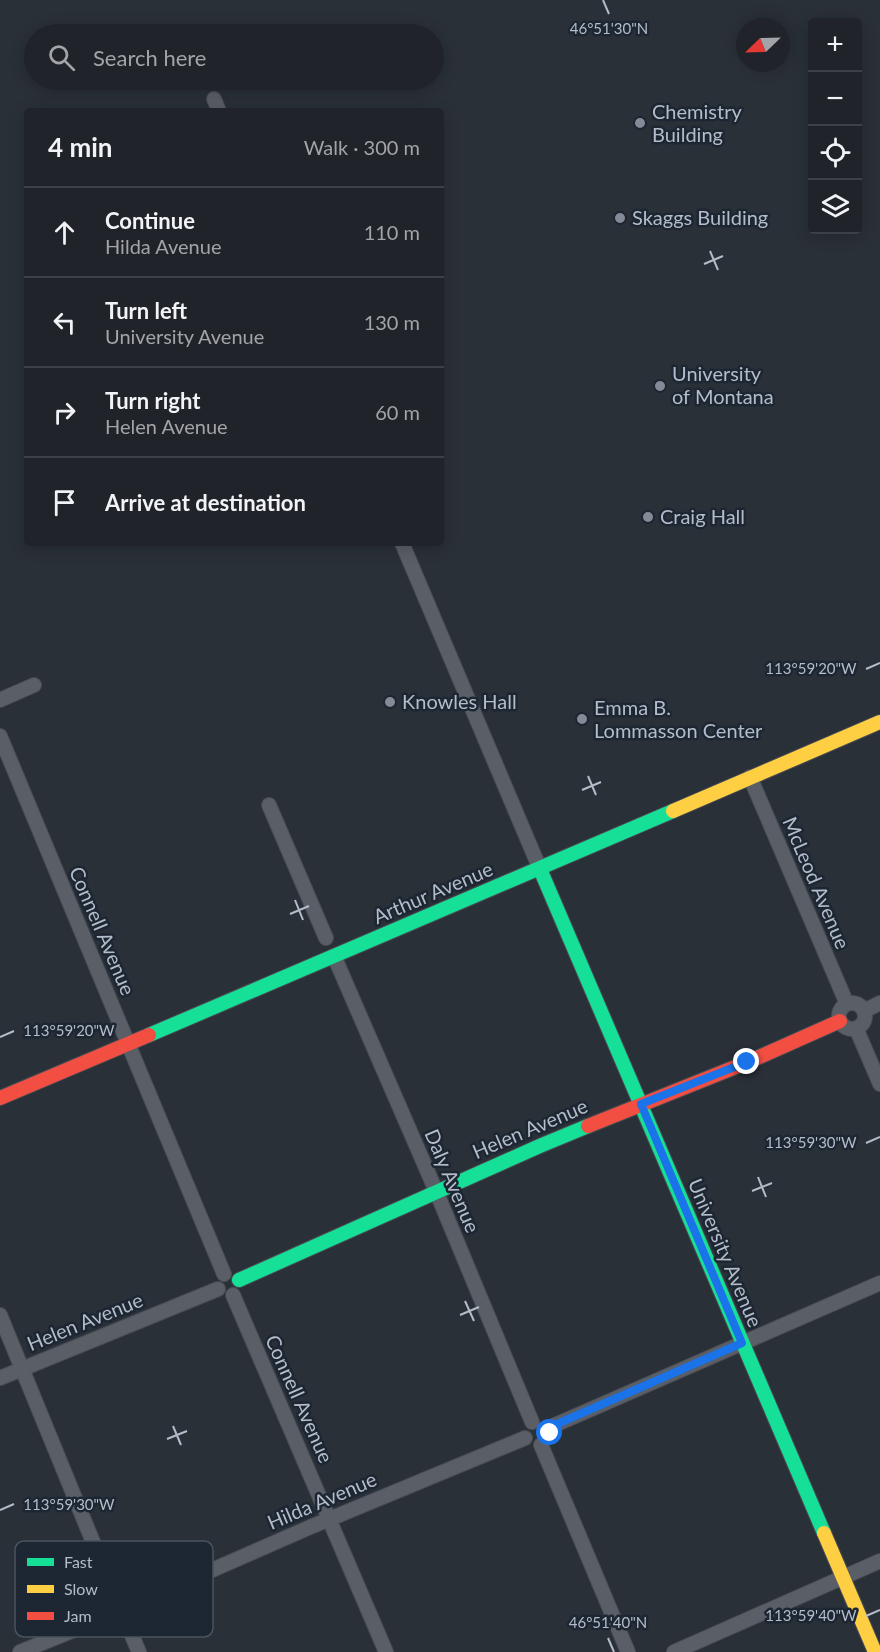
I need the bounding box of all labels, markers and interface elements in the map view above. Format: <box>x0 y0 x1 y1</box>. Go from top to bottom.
north arrow <box>736 18 790 72</box>
map controls <box>808 18 862 234</box>
button: + <box>808 18 862 72</box>
text: 46°51'30"N <box>570 19 648 37</box>
search box <box>24 24 444 90</box>
icon: search <box>45 41 78 74</box>
text: Search here <box>93 44 206 71</box>
button: − <box>808 72 862 126</box>
place label: Chemistry Building <box>652 99 742 146</box>
marker: Chemistry Building <box>633 116 647 130</box>
button: locate <box>808 126 862 180</box>
text: 4 min <box>48 131 112 163</box>
text: Walk · 300 m <box>304 135 420 159</box>
button: layers <box>808 180 862 234</box>
place label: Skaggs Building <box>632 205 768 229</box>
text: Continue <box>105 207 195 234</box>
marker: Skaggs Building <box>613 211 627 225</box>
icon: ahead <box>48 216 81 249</box>
text: 110 m <box>364 220 420 244</box>
text: Hilda Avenue <box>105 234 221 258</box>
text: Turn left <box>105 297 187 324</box>
icon: left <box>48 306 81 339</box>
text: 130 m <box>364 310 420 334</box>
text: University Avenue <box>105 324 264 348</box>
place label: University of Montana <box>672 361 774 408</box>
marker: University of Montana <box>653 379 667 393</box>
text: Turn right <box>105 387 200 414</box>
icon: right <box>48 396 81 429</box>
text: 60 m <box>375 400 420 424</box>
text: Helen Avenue <box>105 414 228 438</box>
icon: arrive <box>48 486 81 519</box>
text: Arrive at destination <box>105 489 306 516</box>
place label: Craig Hall <box>660 504 745 528</box>
marker: Craig Hall <box>641 510 655 524</box>
text: 113°59'20"W <box>765 659 857 677</box>
place label: Knowles Hall <box>402 689 517 713</box>
marker: Knowles Hall <box>383 695 397 709</box>
place label: Emma B. Lommasson Center <box>594 695 763 742</box>
marker: Emma B. Lommasson Center <box>575 712 589 726</box>
street label: McLeod Avenue <box>778 813 856 952</box>
street label: Arthur Avenue <box>369 856 496 928</box>
street label: Connell Avenue <box>65 863 141 999</box>
text: 113°59'20"W <box>23 1021 115 1039</box>
route end <box>733 1048 759 1074</box>
street label: Helen Avenue <box>468 1093 591 1163</box>
street label: Daly Avenue <box>420 1125 485 1236</box>
text: 113°59'30"W <box>765 1133 857 1151</box>
street label: University Avenue <box>684 1175 768 1331</box>
street label: Helen Avenue <box>23 1287 146 1355</box>
street label: Connell Avenue <box>261 1331 339 1466</box>
route start <box>536 1419 562 1445</box>
street label: Hilda Avenue <box>263 1466 380 1534</box>
text: 113°59'30"W <box>23 1495 115 1513</box>
legend <box>15 1541 213 1637</box>
text: Fast <box>64 1552 93 1571</box>
text: Slow <box>64 1579 98 1598</box>
text: Jam <box>64 1606 92 1625</box>
text: 113°59'40"W <box>765 1606 857 1624</box>
text: 46°51'40"N <box>569 1613 647 1631</box>

